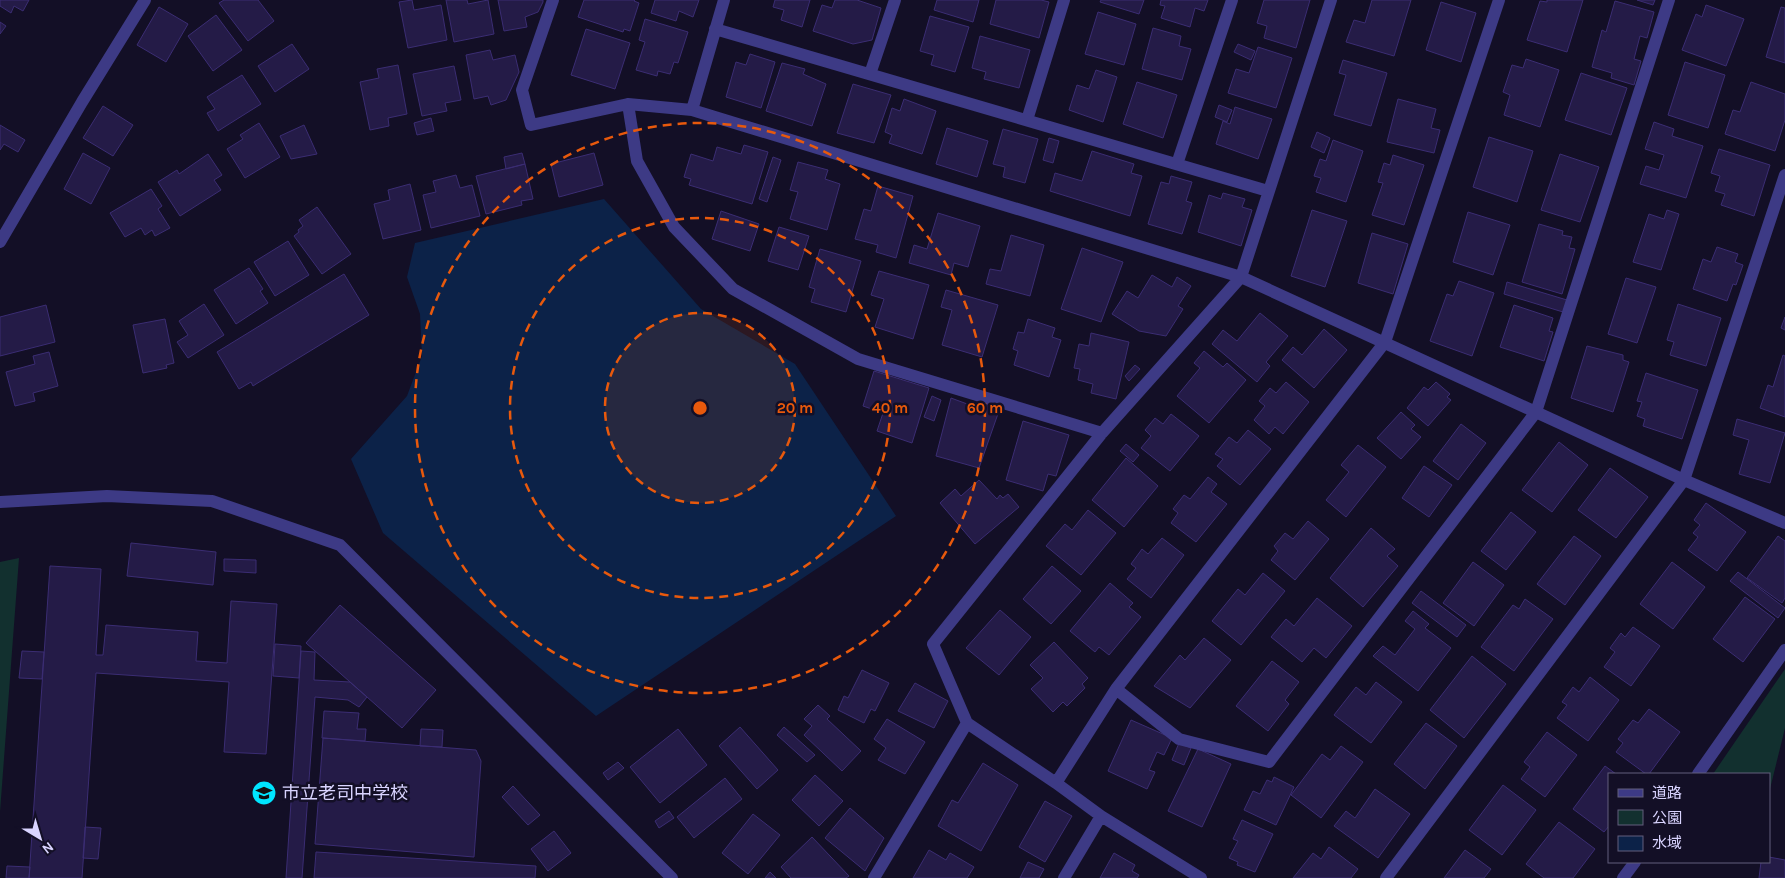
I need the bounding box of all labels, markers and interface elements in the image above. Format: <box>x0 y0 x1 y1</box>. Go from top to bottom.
centre of rings <box>691 399 709 417</box>
text: 20 m <box>777 399 813 417</box>
text: 40 m <box>872 399 908 417</box>
text: 60 m <box>967 399 1003 417</box>
legend <box>1608 773 1770 863</box>
school or university icon: 市立老司中学校 <box>251 780 277 806</box>
place label: 市立老司中学校 <box>282 782 408 804</box>
text: 道路 <box>1652 784 1682 802</box>
text: 公園 <box>1652 809 1682 827</box>
north arrow <box>15 813 65 863</box>
text: 水域 <box>1652 834 1682 852</box>
text: N <box>39 838 57 858</box>

